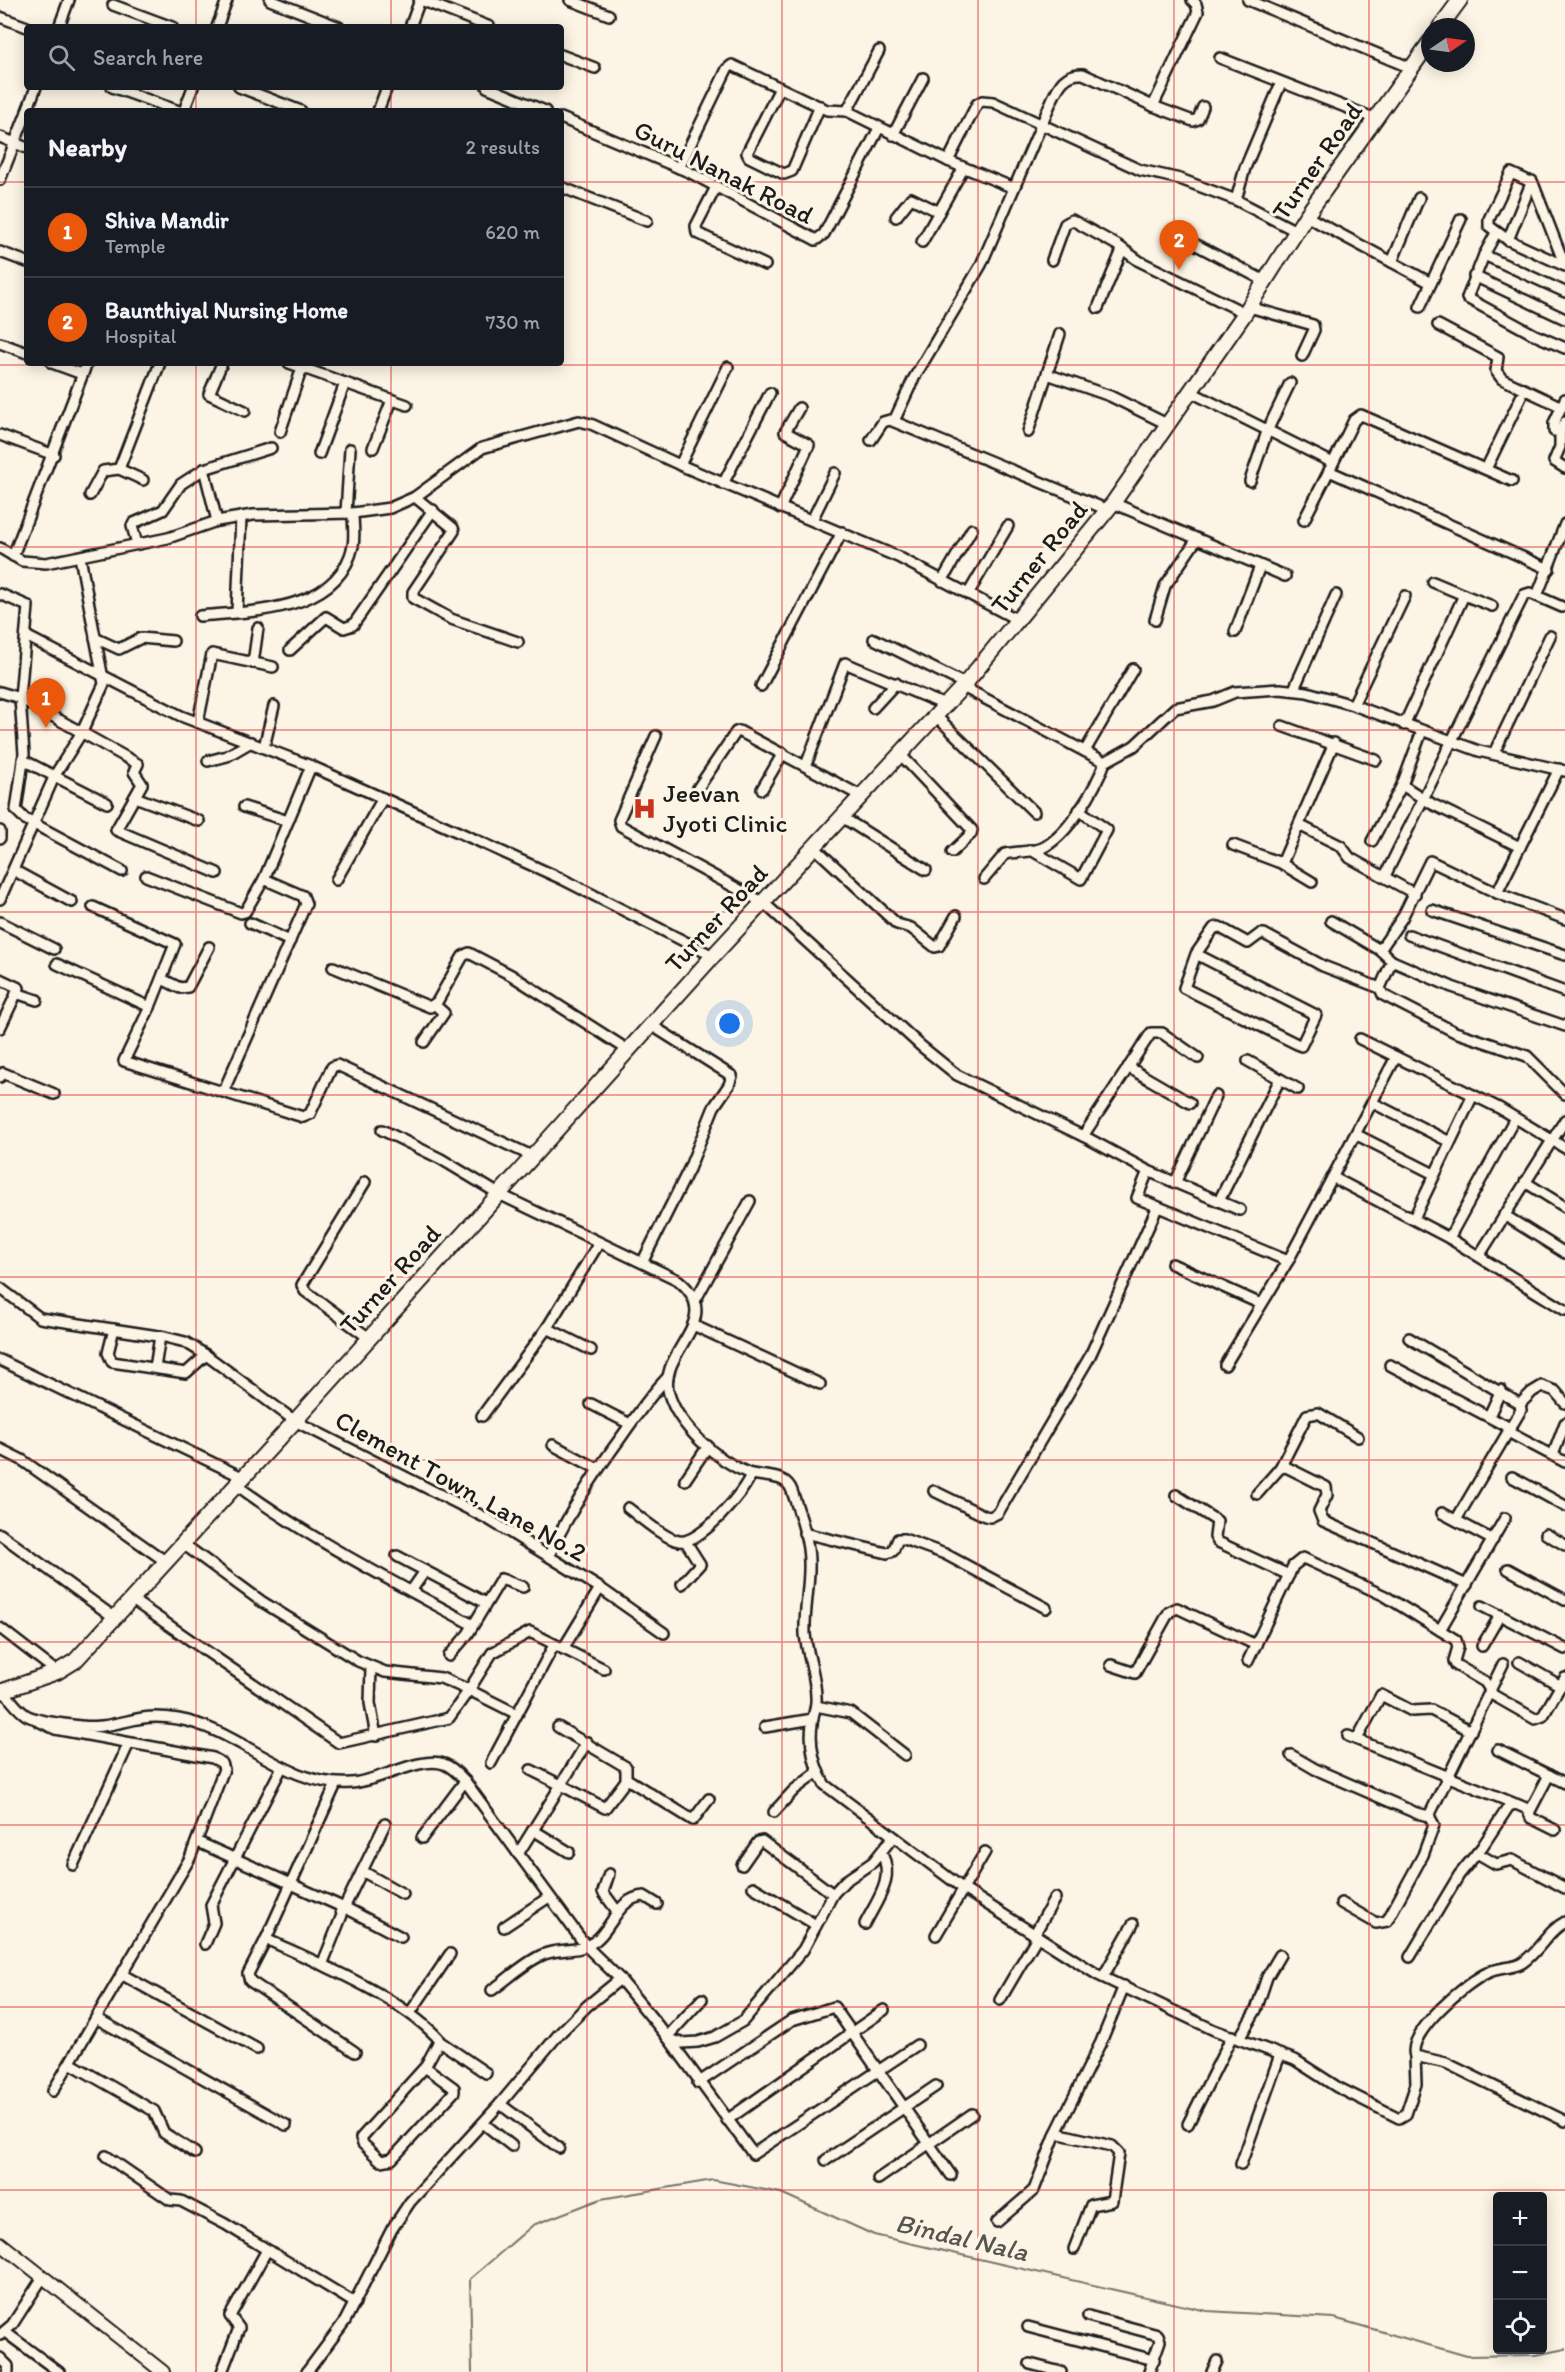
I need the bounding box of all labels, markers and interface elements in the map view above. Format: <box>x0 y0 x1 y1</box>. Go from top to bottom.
north arrow <box>1421 18 1475 72</box>
search box <box>24 24 564 90</box>
icon: search <box>45 41 78 74</box>
text: Search here <box>93 44 203 71</box>
street label: Turner Road <box>1265 95 1370 226</box>
street label: Guru Nanak Road <box>629 113 820 231</box>
text: Nearby <box>48 131 127 163</box>
text: 2 results <box>466 135 540 159</box>
text: Shiva Mandir <box>105 207 229 234</box>
text: 1 <box>63 220 72 244</box>
text: 620 m <box>485 220 540 244</box>
pin: 2 <box>1160 220 1198 270</box>
text: Temple <box>105 234 166 258</box>
text: Baunthiyal Nursing Home <box>105 297 348 324</box>
text: 2 <box>62 310 73 334</box>
text: 730 m <box>486 310 540 334</box>
text: Hospital <box>105 324 177 348</box>
street label: Turner Road <box>984 493 1095 620</box>
pin: 1 <box>26 678 66 728</box>
place label: Jeevan Jyoti Clinic <box>663 777 788 839</box>
hospital icon: Jeevan Jyoti Clinic <box>632 795 658 821</box>
street label: Turner Road <box>658 857 775 979</box>
your location <box>715 1009 744 1038</box>
street label: Turner Road <box>332 1217 448 1340</box>
street label: Clement Town, Lane No.2 <box>330 1403 593 1569</box>
map controls <box>1493 2192 1547 2354</box>
button: + <box>1493 2192 1547 2246</box>
water label: Bindal Nala <box>893 2206 1032 2268</box>
button: − <box>1493 2246 1547 2300</box>
button: locate <box>1493 2300 1547 2354</box>

